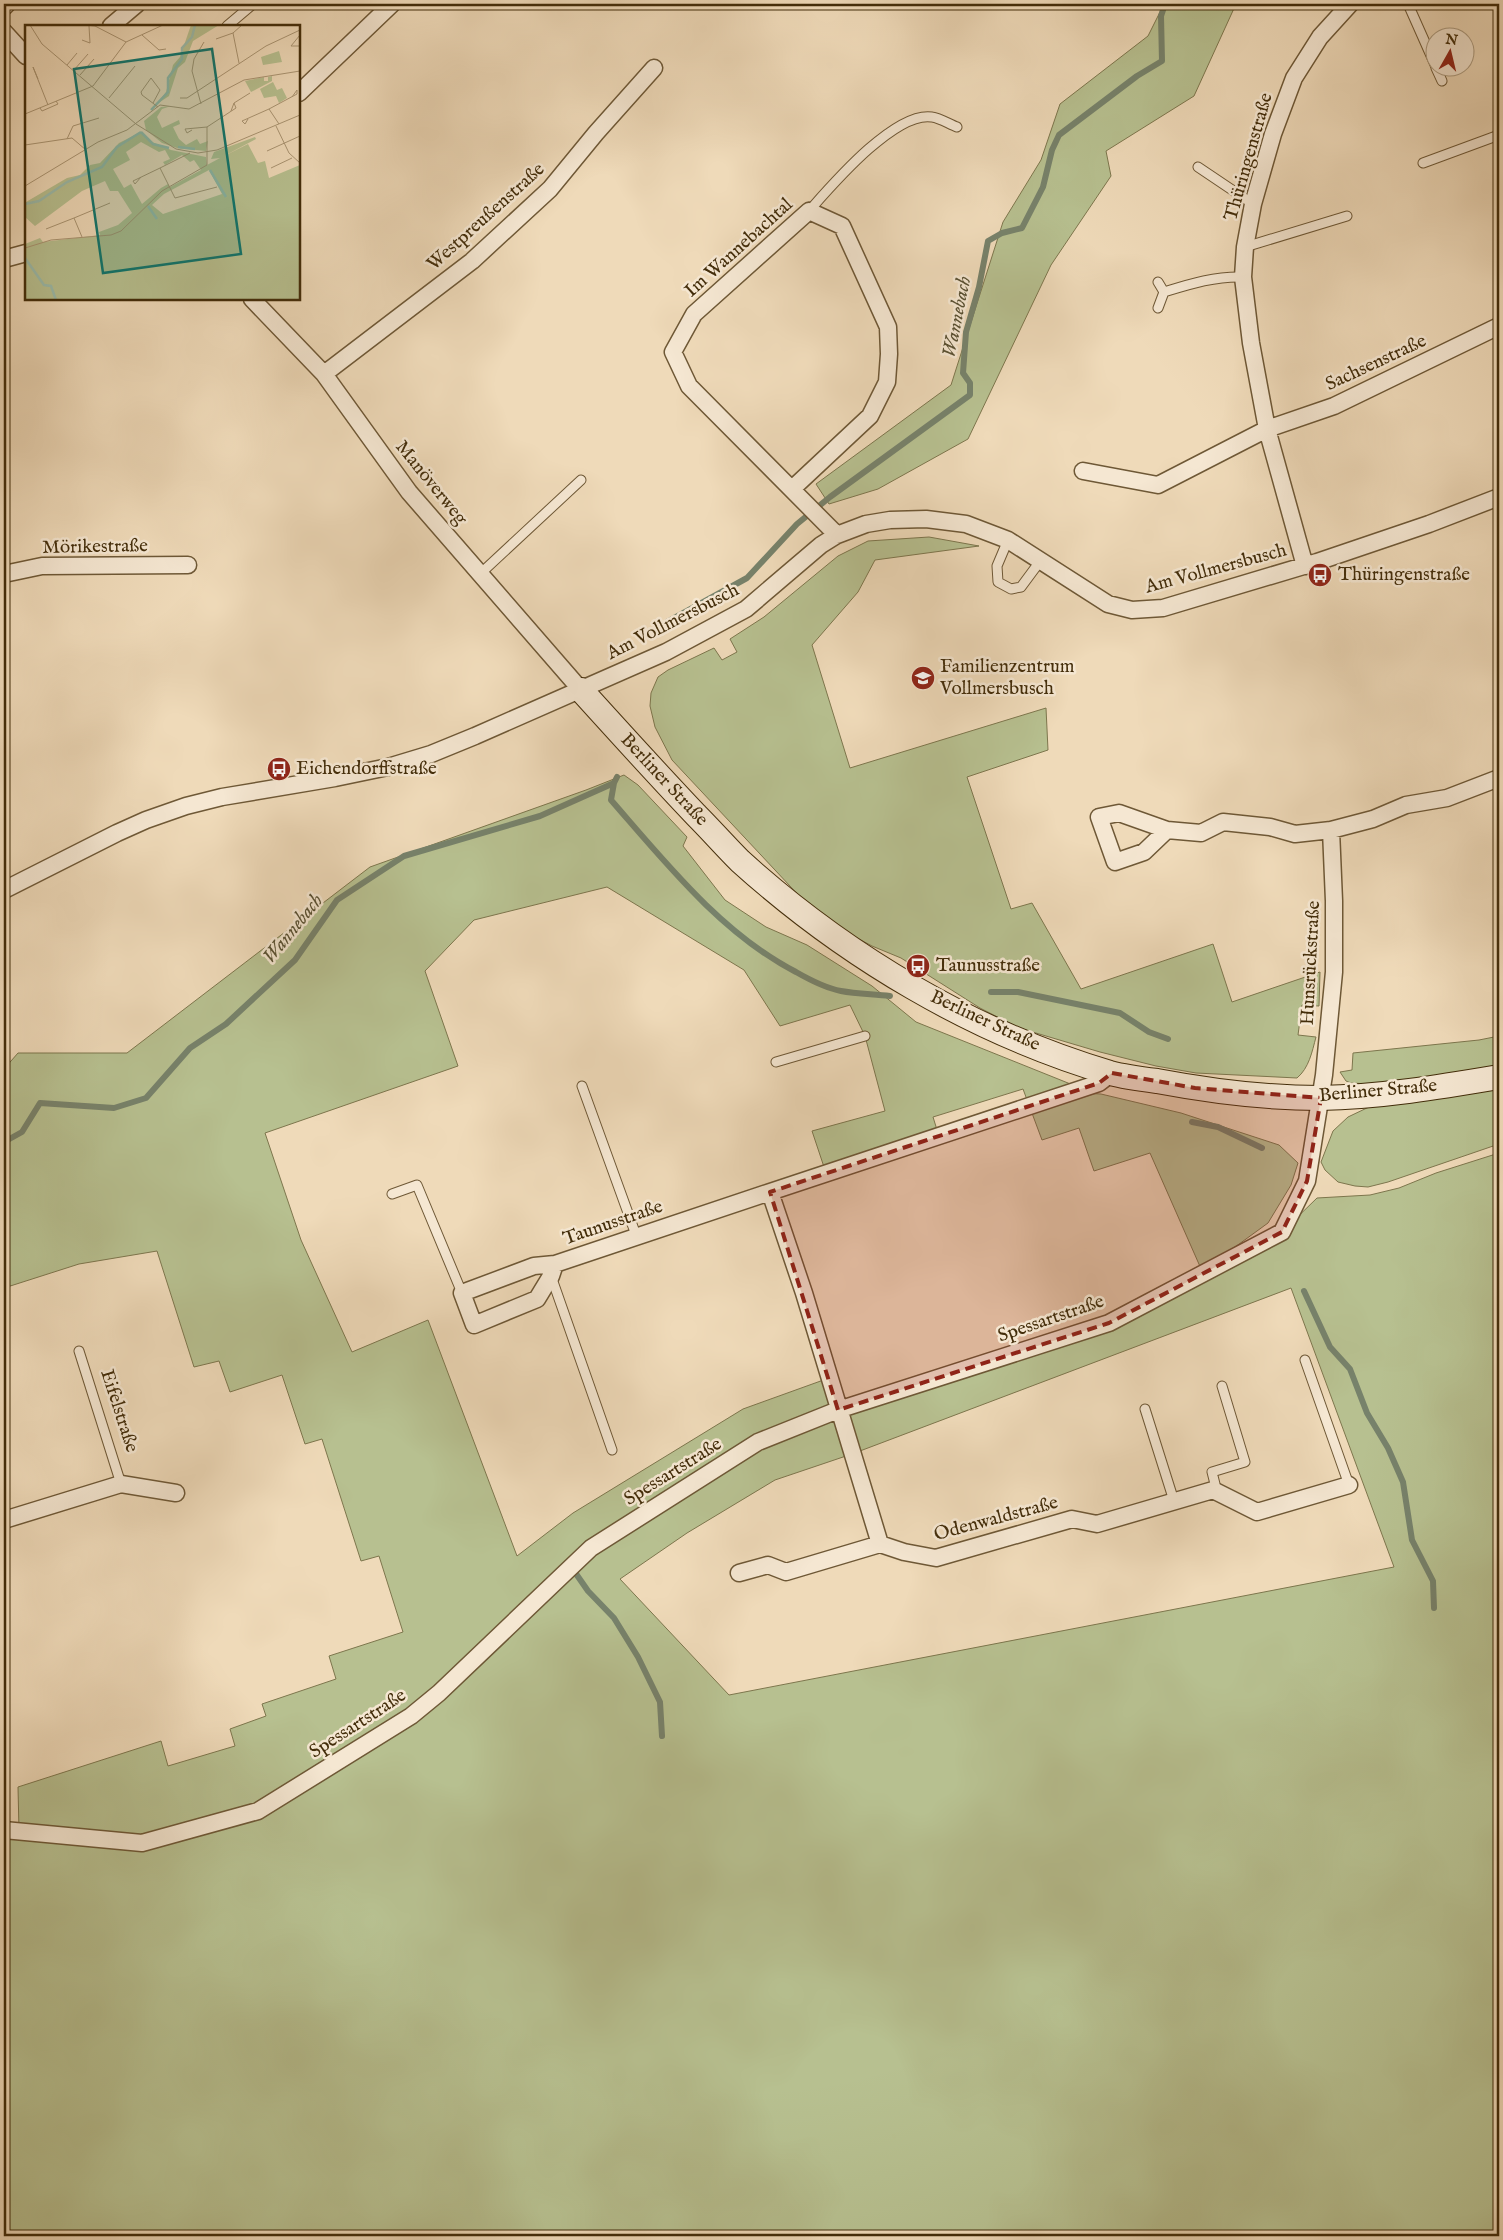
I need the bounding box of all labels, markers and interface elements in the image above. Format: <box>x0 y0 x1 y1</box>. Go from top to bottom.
inset map <box>25 25 300 300</box>
north arrow <box>1426 28 1476 78</box>
text: N <box>1443 30 1459 50</box>
street label: Thüringenstraße <box>1219 90 1279 224</box>
street label: Westpreußenstraße <box>422 158 550 276</box>
street label: Im Wannebachtal <box>680 193 799 303</box>
water label: Wannebach <box>937 274 977 360</box>
street label: Sachsenstraße <box>1322 329 1431 397</box>
street label: Manöverweg <box>390 436 473 531</box>
street label: Mörikestraße <box>42 534 148 560</box>
street label: Am Vollmersbusch <box>1142 539 1289 600</box>
bus stop icon: Thüringenstraße <box>1307 562 1333 588</box>
place label: Thüringenstraße <box>1338 563 1470 587</box>
street label: Am Vollmersbusch <box>602 578 743 666</box>
place label: Familienzentrum Vollmersbusch <box>939 655 1075 701</box>
school or university icon: Familienzentrum Vollmersbusch <box>910 665 936 691</box>
street label: Berliner Straße <box>615 728 713 832</box>
bus stop icon: Eichendorffstraße <box>266 756 292 782</box>
place label: Eichendorffstraße <box>296 757 437 781</box>
water label: Wannebach <box>257 889 329 969</box>
street label: Hunsrückstraße <box>1296 900 1326 1026</box>
bus stop icon: Taunusstraße <box>905 953 931 979</box>
place label: Taunusstraße <box>936 954 1040 978</box>
street label: Berliner Straße <box>926 985 1044 1057</box>
street label: Berliner Straße <box>1318 1074 1438 1108</box>
street label: Taunusstraße <box>560 1195 666 1251</box>
street label: Spessartstraße <box>995 1290 1108 1348</box>
street label: Eifelstraße <box>94 1366 144 1456</box>
street label: Spessartstraße <box>620 1432 727 1512</box>
street label: Odenwaldstraße <box>931 1491 1061 1547</box>
street label: Spessartstraße <box>305 1684 411 1764</box>

